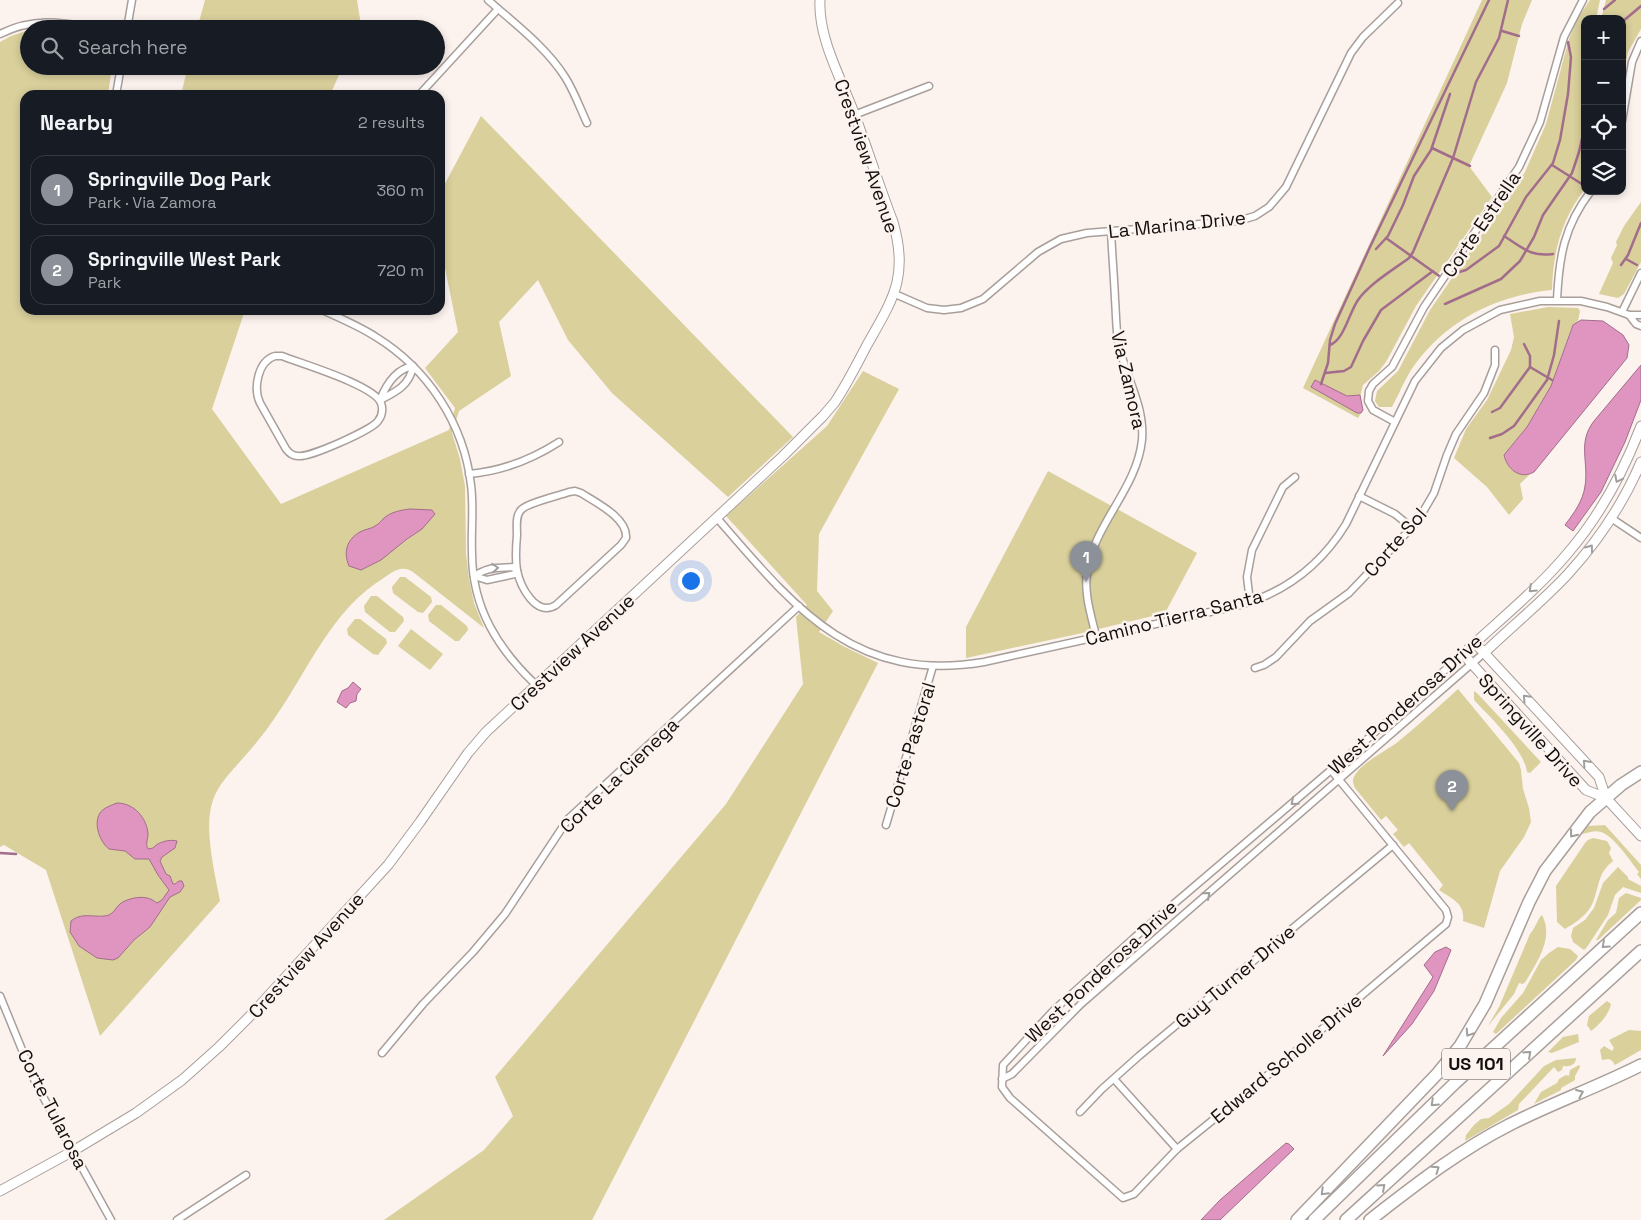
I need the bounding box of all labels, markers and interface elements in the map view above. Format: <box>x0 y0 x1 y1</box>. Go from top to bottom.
map controls <box>1581 15 1626 195</box>
button: + <box>1581 15 1626 60</box>
search box <box>20 20 445 75</box>
icon: search <box>38 34 66 62</box>
text: Search here <box>78 35 188 60</box>
button: − <box>1581 60 1626 105</box>
street label: Crestview Avenue <box>828 76 905 237</box>
button: locate <box>1581 105 1626 150</box>
text: Nearby <box>40 109 113 136</box>
text: 2 results <box>358 112 425 133</box>
button: layers <box>1581 150 1626 195</box>
street label: Corte Estrella <box>1437 166 1526 282</box>
text: Springville Dog Park <box>88 167 271 192</box>
text: 1 <box>53 180 61 201</box>
text: 360 m <box>376 180 424 201</box>
text: Park · Via Zamora <box>88 192 216 213</box>
street label: La Marina Drive <box>1107 205 1247 244</box>
text: Springville West Park <box>88 247 281 272</box>
text: 2 <box>52 260 62 281</box>
text: 720 m <box>377 260 424 281</box>
text: Park <box>88 272 121 293</box>
street label: Via Zamora <box>1105 329 1152 432</box>
one-way arrow <box>1614 474 1624 483</box>
street label: Corte Sol <box>1358 503 1432 582</box>
pin: 1 <box>1070 541 1102 582</box>
one-way arrow <box>1584 544 1593 554</box>
one-way arrow <box>492 563 500 574</box>
your location <box>678 568 704 594</box>
street label: Camino Tierra Santa <box>1083 583 1266 652</box>
one-way arrow <box>1529 583 1538 592</box>
street label: Crestview Avenue <box>505 588 640 717</box>
street label: West Ponderosa Drive <box>1323 629 1488 780</box>
street label: Springville Drive <box>1473 668 1589 793</box>
street label: Corte Pastoral <box>880 679 941 811</box>
one-way arrow <box>1523 695 1532 704</box>
street label: Corte La Cienega <box>555 712 684 839</box>
one-way arrow <box>1583 760 1592 769</box>
pin: 2 <box>1436 770 1468 811</box>
one-way arrow <box>1290 796 1299 805</box>
one-way arrow <box>1569 828 1578 837</box>
street label: Crestview Avenue <box>243 887 370 1024</box>
one-way arrow <box>1201 892 1210 900</box>
street label: West Ponderosa Drive <box>1020 894 1183 1048</box>
street label: Guy Turner Drive <box>1170 919 1300 1034</box>
one-way arrow <box>1602 939 1611 948</box>
street label: Edward Scholle Drive <box>1205 988 1367 1129</box>
one-way arrow <box>1465 1028 1475 1037</box>
street label: Corte Tularosa <box>12 1045 94 1174</box>
road number: US 101 <box>1442 1048 1510 1080</box>
one-way arrow <box>1523 1051 1532 1060</box>
one-way arrow <box>1575 1089 1584 1100</box>
one-way arrow <box>1431 1098 1440 1107</box>
one-way arrow <box>1431 1166 1440 1175</box>
one-way arrow <box>1377 1184 1386 1193</box>
one-way arrow <box>1321 1187 1330 1196</box>

